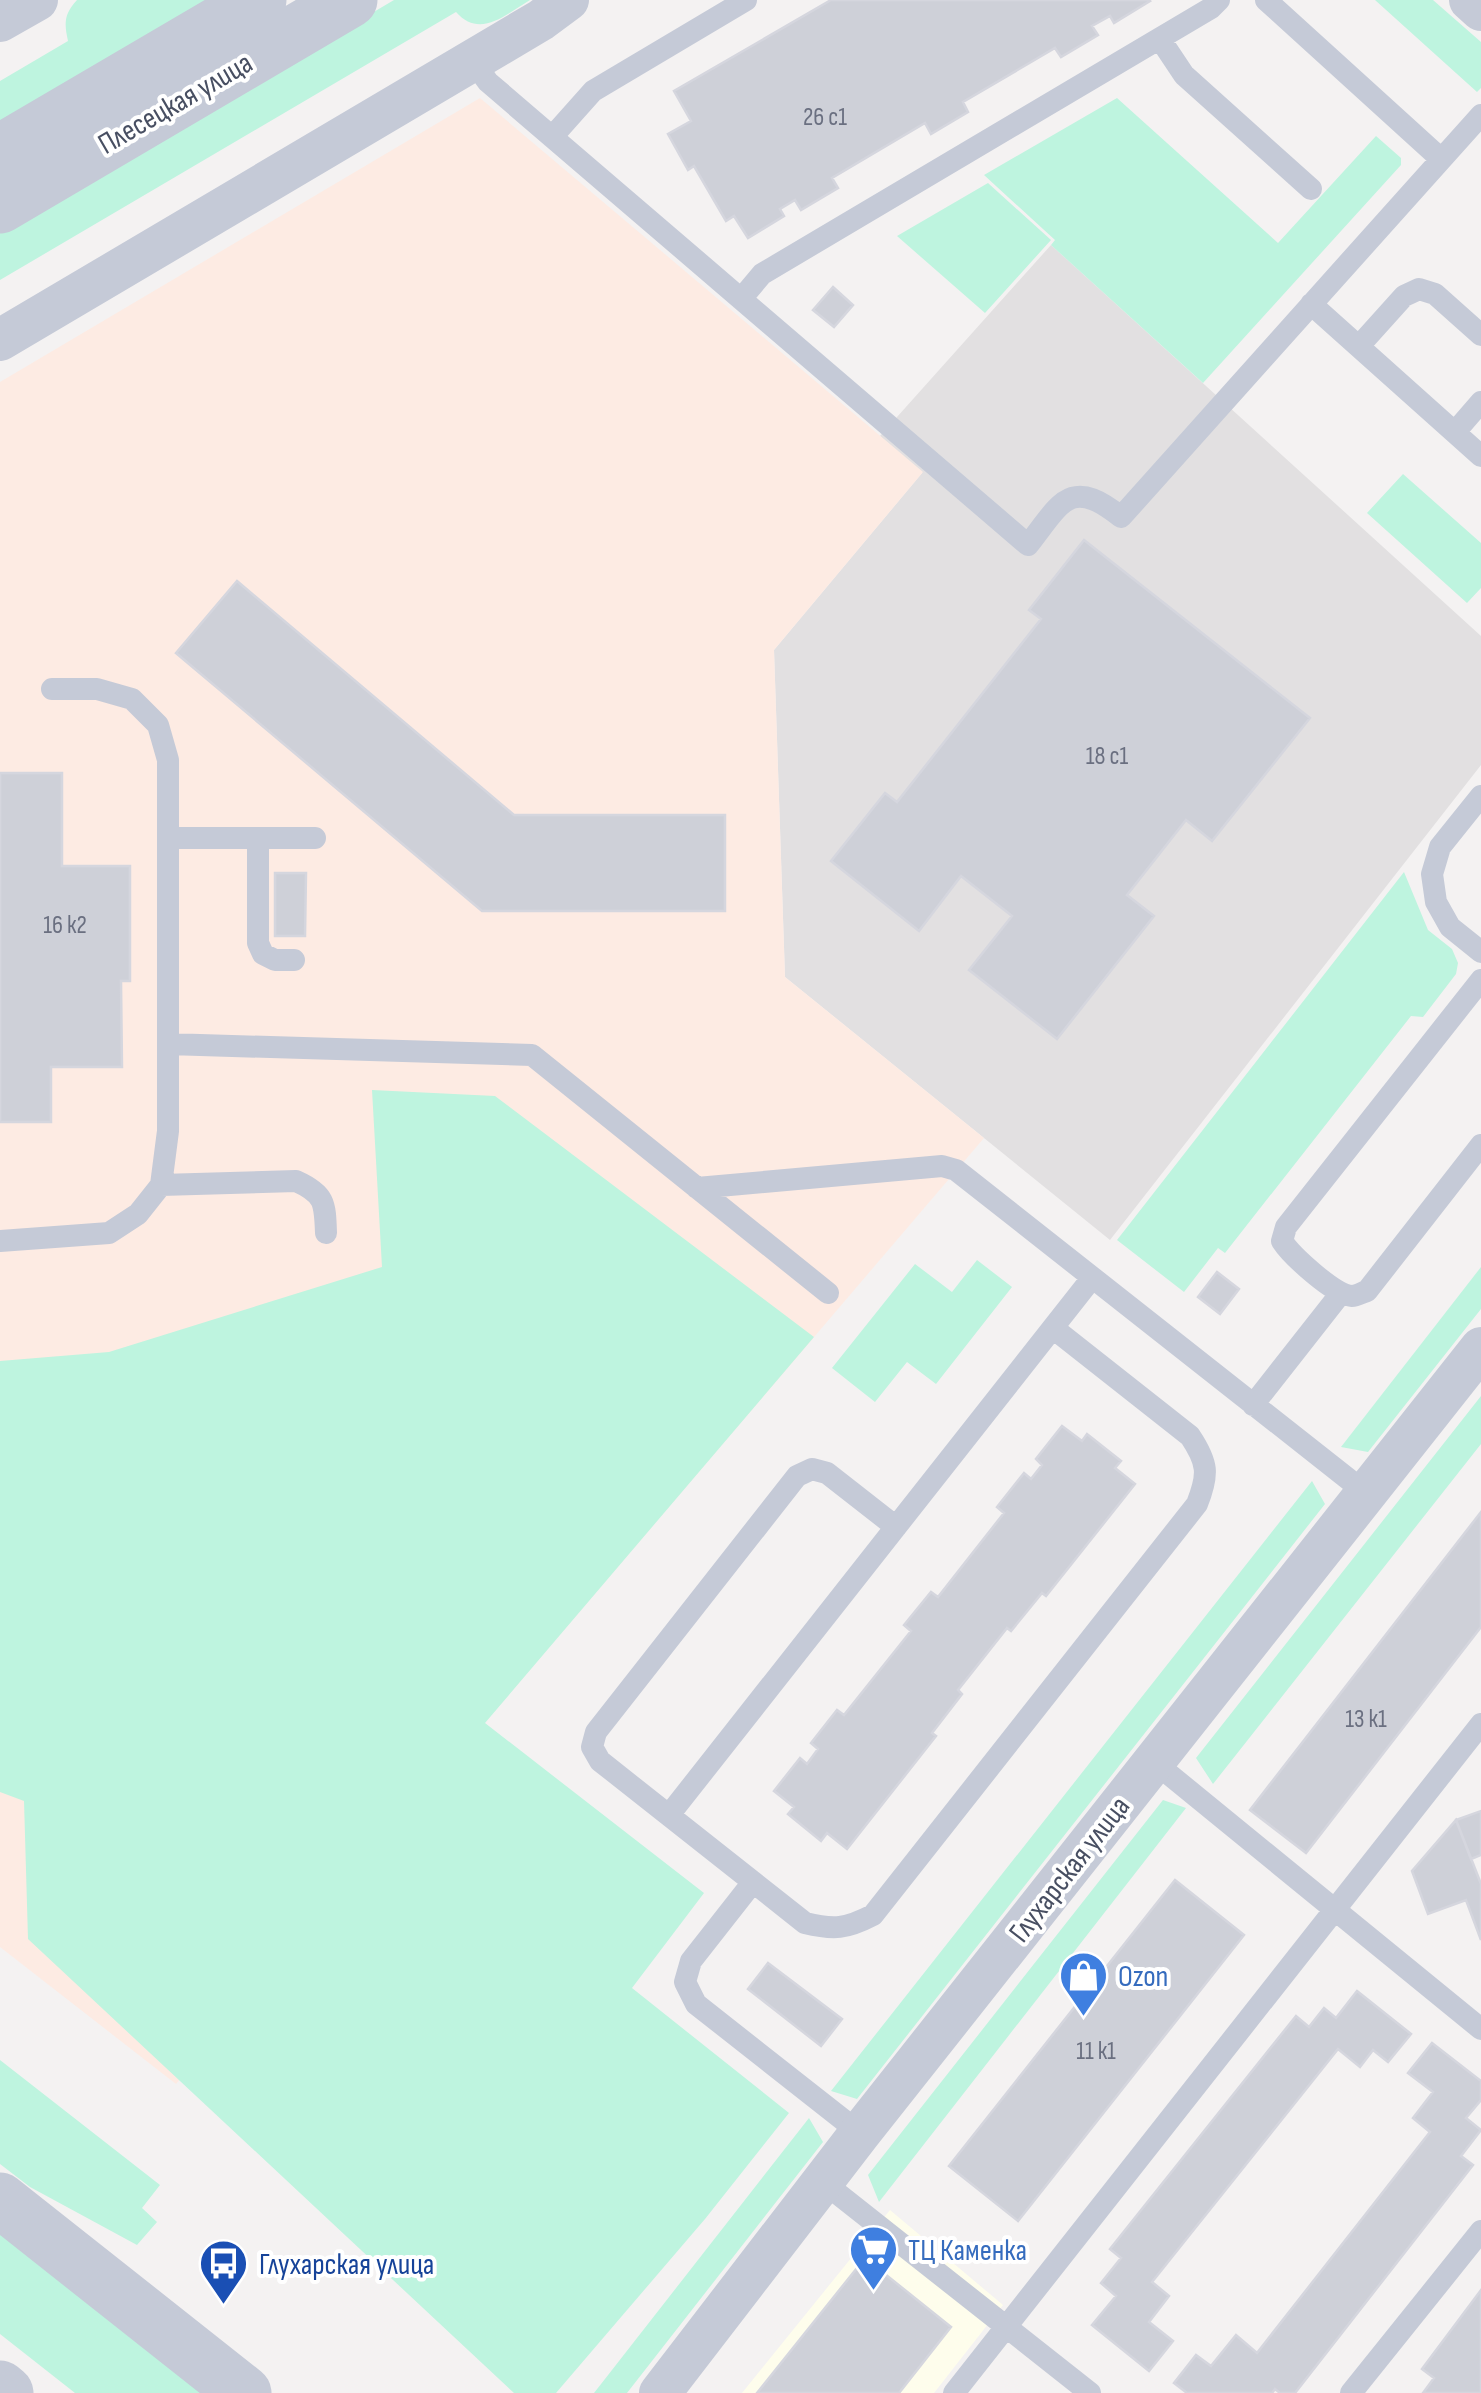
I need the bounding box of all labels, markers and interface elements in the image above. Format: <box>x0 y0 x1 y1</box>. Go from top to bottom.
street label: Плесецкая улица <box>92 45 259 163</box>
house number: 26 с1 <box>803 102 847 133</box>
house number: 18 с1 <box>1086 741 1128 772</box>
house number: 16 к2 <box>43 910 87 941</box>
house number: 13 к1 <box>1345 1704 1387 1735</box>
street label: Глухарская улица <box>1002 1789 1138 1950</box>
shop icon: Ozon <box>1057 1950 1109 2018</box>
place label: Ozon <box>1118 1959 1168 1995</box>
house number: 11 к1 <box>1076 2036 1116 2067</box>
supermarket icon: ТЦ Каменка <box>847 2224 899 2292</box>
place label: ТЦ Каменка <box>908 2233 1027 2269</box>
bus stop icon: Глухарская улица <box>198 2238 250 2306</box>
place label: Глухарская улица <box>259 2247 434 2283</box>

